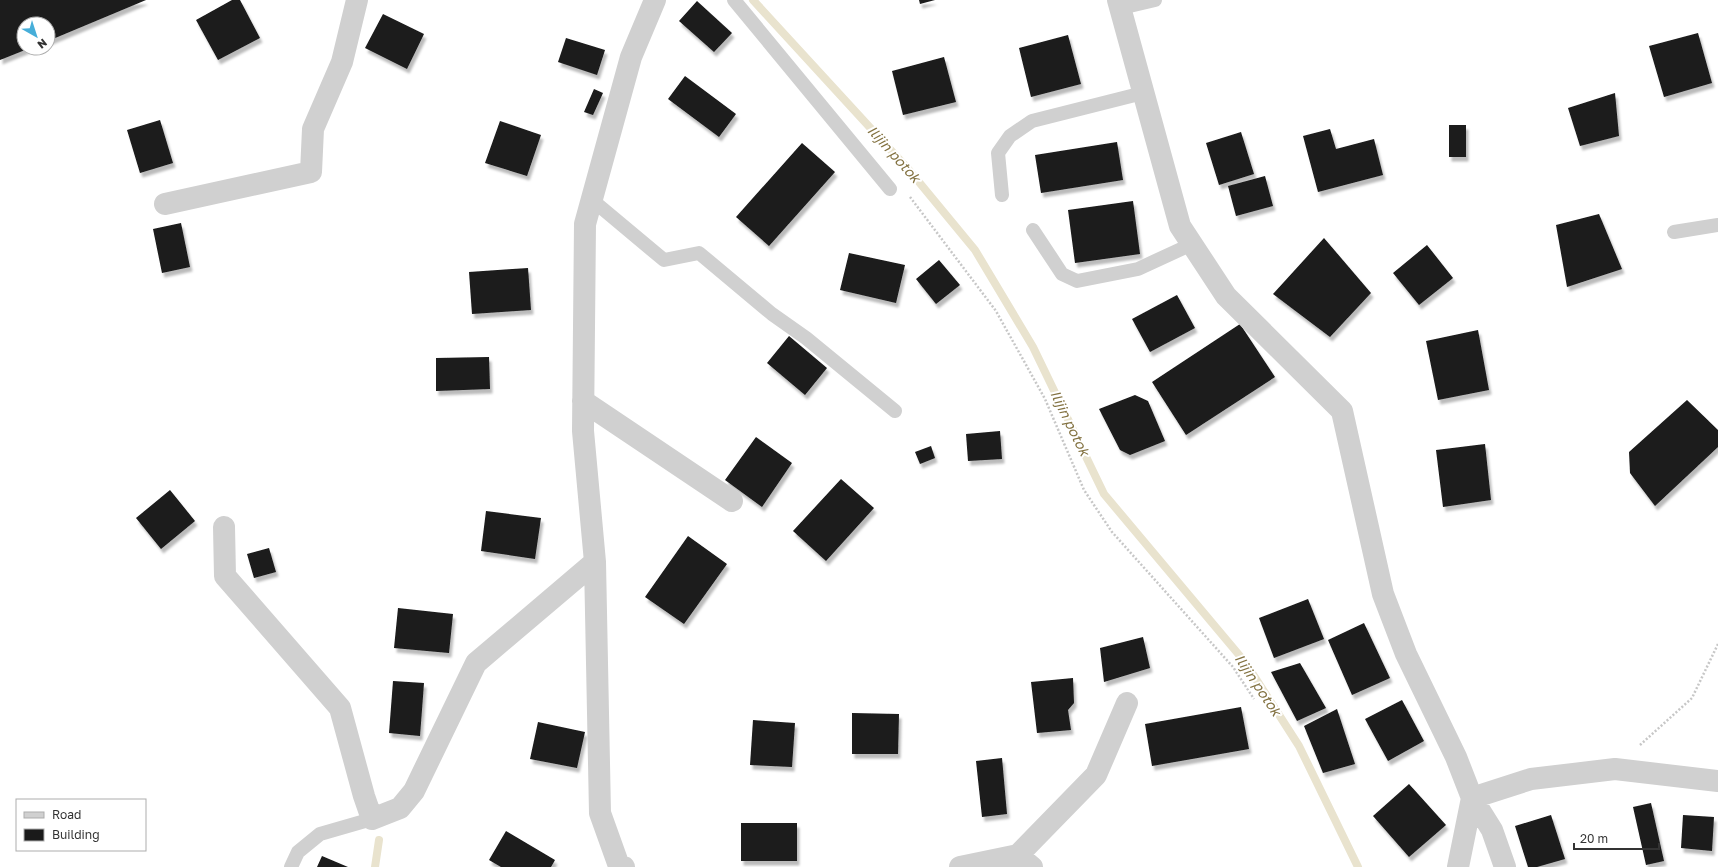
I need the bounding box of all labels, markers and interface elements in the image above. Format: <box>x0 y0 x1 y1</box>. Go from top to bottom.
north arrow <box>16 16 56 56</box>
text: N <box>35 36 50 52</box>
water label: Ilijin potok <box>864 122 926 187</box>
water label: Ilijin potok <box>1047 387 1095 460</box>
water label: Ilijin potok <box>1231 650 1287 721</box>
legend <box>16 799 146 851</box>
text: Road <box>52 807 81 822</box>
scale bar <box>1574 825 1659 851</box>
text: Building <box>52 827 100 842</box>
text: 20 m <box>1580 831 1608 846</box>

